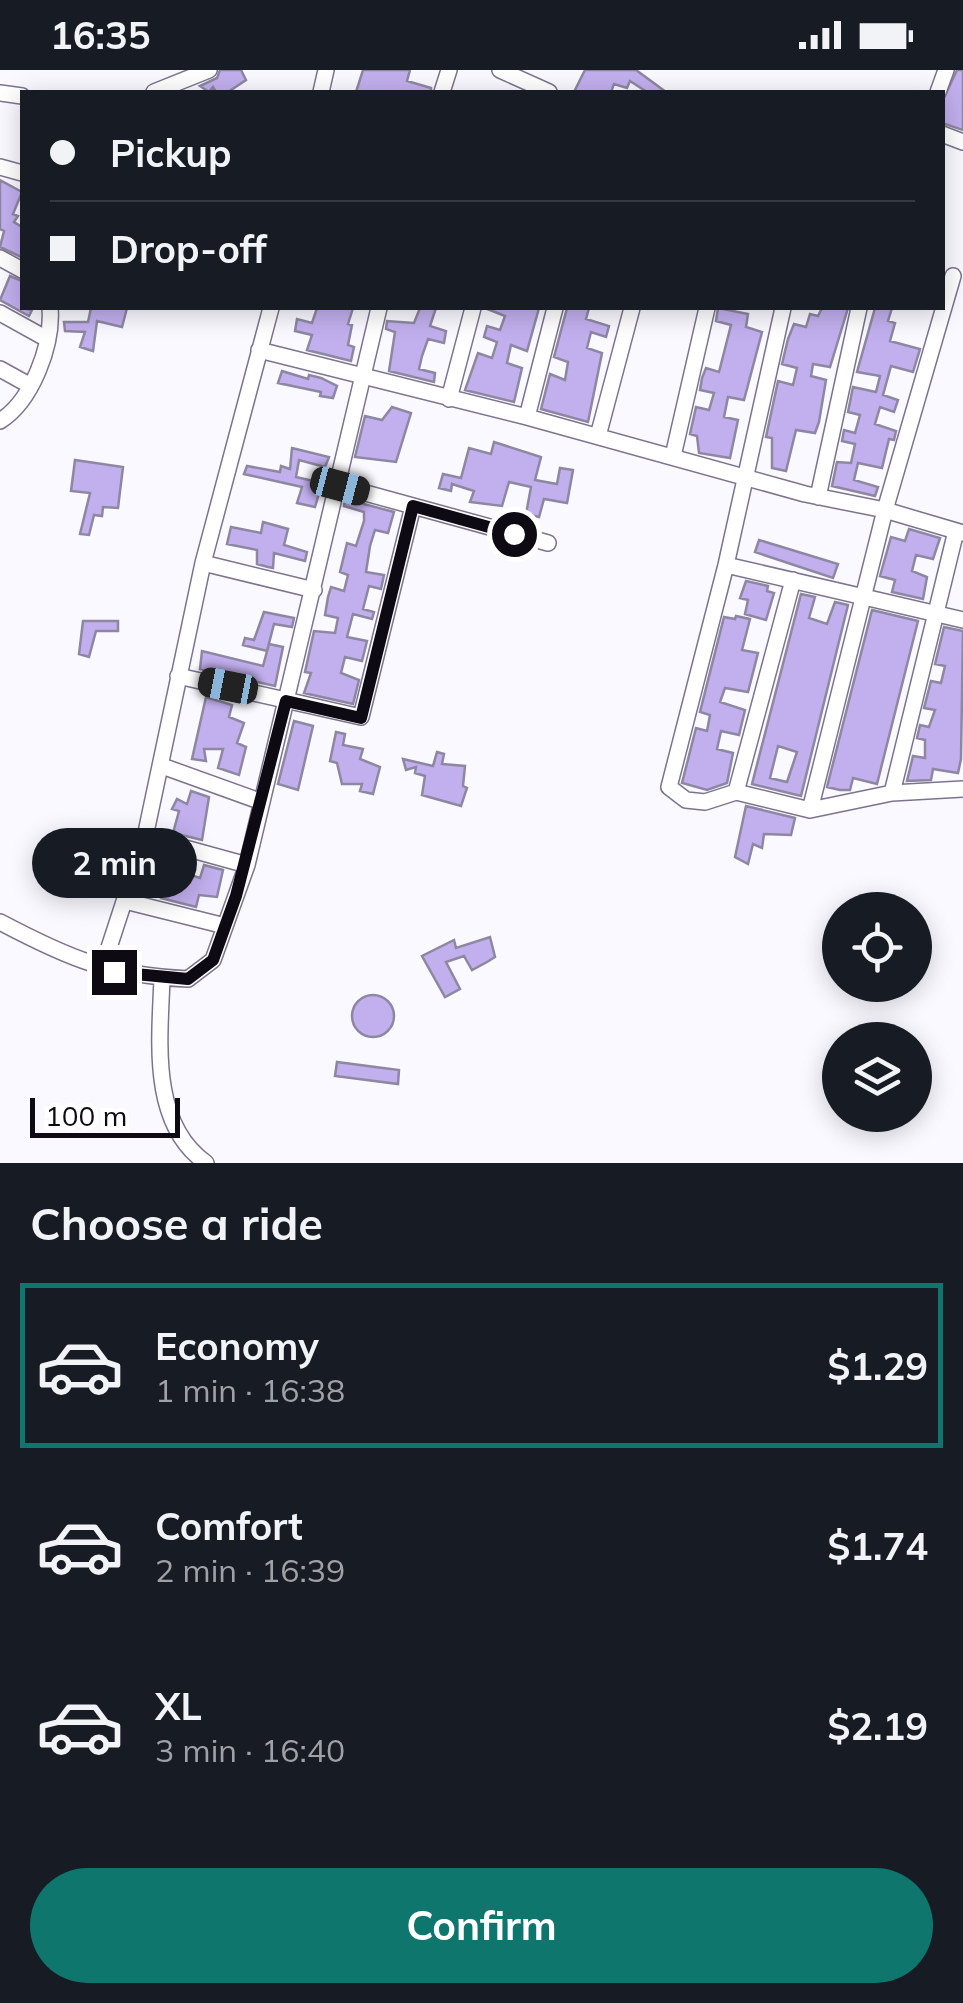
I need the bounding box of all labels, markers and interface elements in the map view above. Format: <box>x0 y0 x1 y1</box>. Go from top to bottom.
text: 16:35 <box>50 11 151 59</box>
text: Pickup <box>110 129 232 177</box>
text: Drop-off <box>110 225 267 273</box>
car <box>307 464 373 508</box>
route start <box>492 512 537 557</box>
car <box>196 666 260 706</box>
callout: 2 min <box>32 827 196 897</box>
text: 2 min <box>72 843 157 883</box>
map controls <box>822 892 932 1132</box>
button: locate <box>822 892 932 1002</box>
route end <box>92 950 137 995</box>
button: layers <box>822 1022 932 1132</box>
scale bar <box>30 1093 180 1138</box>
text: 100 m <box>45 1098 127 1133</box>
text: Choose a ride <box>30 1195 323 1251</box>
icon: car <box>35 1321 125 1411</box>
text: Economy <box>155 1322 319 1370</box>
text: $1.29 <box>827 1342 928 1390</box>
text: 1 min · 16:38 <box>155 1370 345 1410</box>
icon: car <box>35 1501 125 1591</box>
text: Comfort <box>155 1502 303 1550</box>
text: $1.74 <box>827 1522 928 1570</box>
text: 2 min · 16:39 <box>155 1550 345 1590</box>
icon: car <box>35 1681 125 1771</box>
text: XL <box>155 1682 202 1730</box>
text: $2.19 <box>827 1702 928 1750</box>
text: 3 min · 16:40 <box>155 1730 345 1770</box>
button: Confirm <box>30 1868 933 1983</box>

